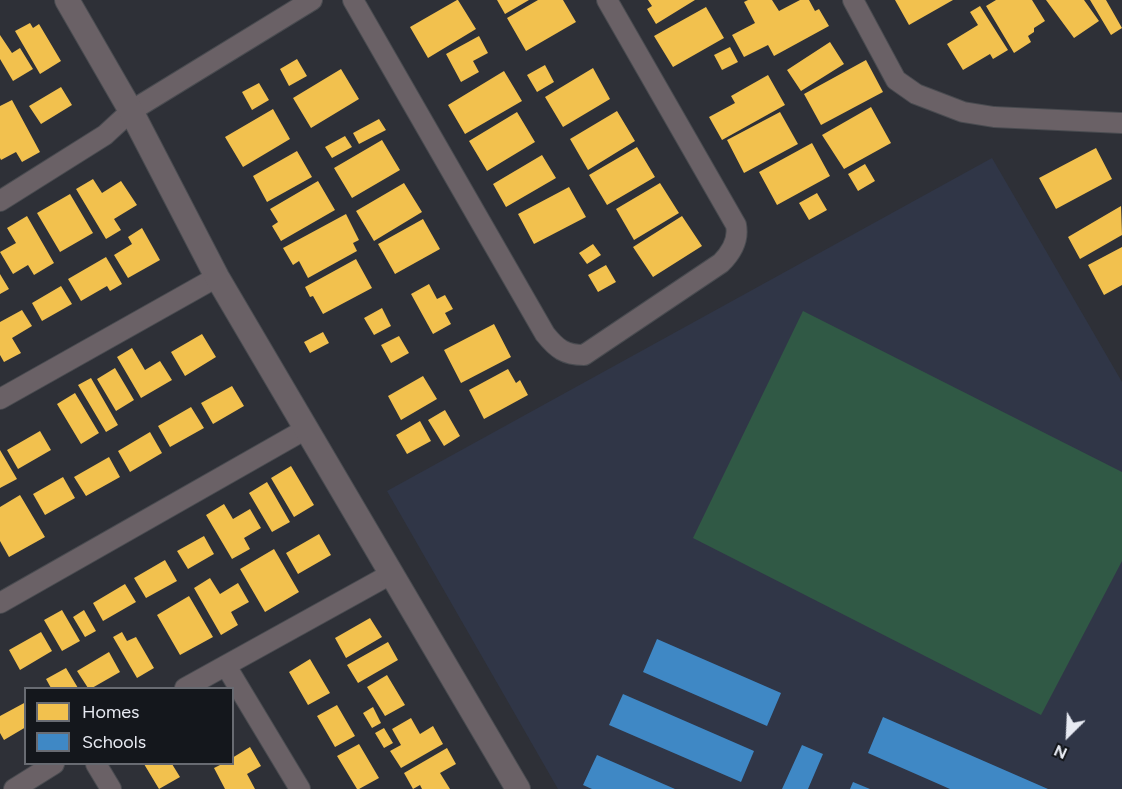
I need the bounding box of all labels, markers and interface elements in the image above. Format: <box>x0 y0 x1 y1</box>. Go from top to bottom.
legend <box>24 687 234 765</box>
text: Homes <box>82 701 140 723</box>
north arrow <box>1038 705 1098 765</box>
text: Schools <box>82 731 146 753</box>
text: N <box>1051 741 1070 763</box>

